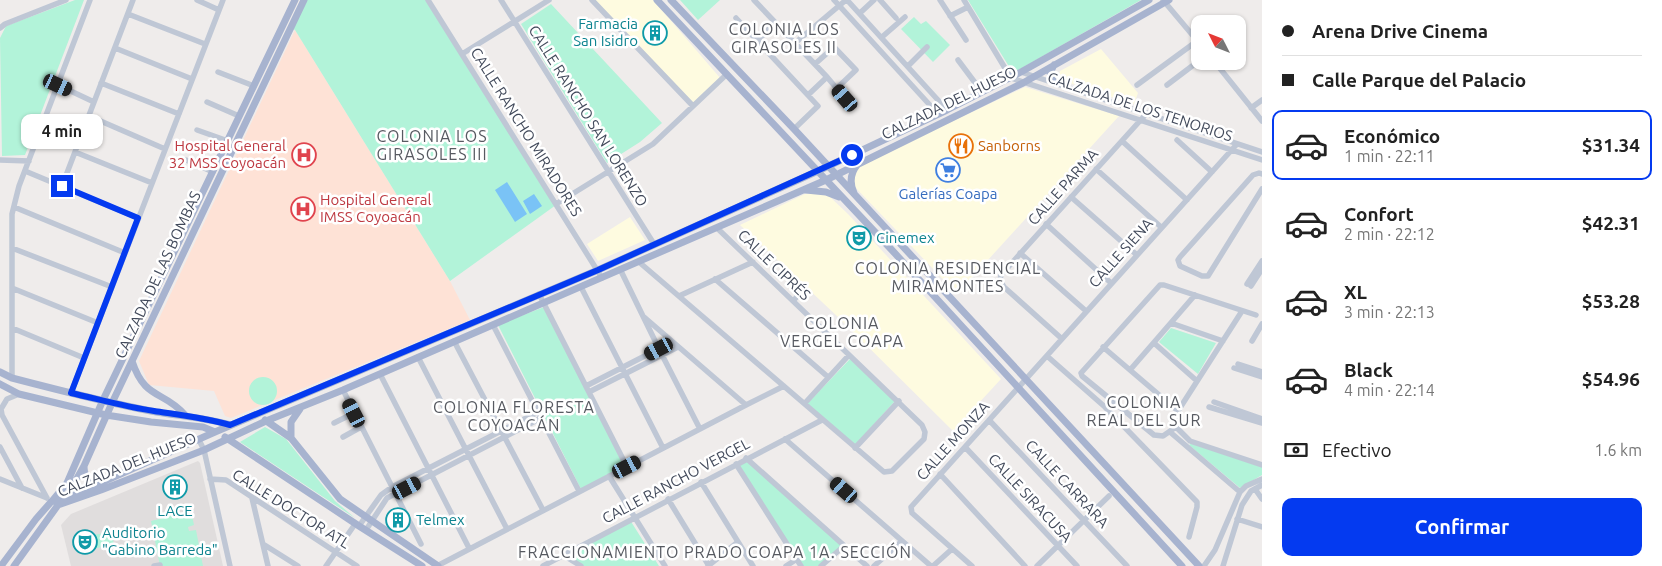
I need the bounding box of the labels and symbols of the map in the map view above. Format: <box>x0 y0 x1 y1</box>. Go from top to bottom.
place label: Farmacia San Isidro <box>573 15 638 49</box>
north arrow <box>1191 15 1246 70</box>
building icon: Farmacia San Isidro <box>642 20 668 46</box>
district label: COLONIA LOS GIRASOLES II <box>728 20 840 56</box>
street label: CALLE RANCHO SAN LORENZO <box>525 22 651 209</box>
street label: CALLE RANCHO MIRADORES <box>467 44 586 219</box>
street label: CALZADA DEL HUESO <box>879 62 1019 143</box>
street label: CALZADA DE LOS TENORIOS <box>1045 69 1235 145</box>
car <box>41 72 74 98</box>
car <box>829 82 860 114</box>
callout: 4 min <box>21 114 103 148</box>
district label: COLONIA LOS GIRASOLES III <box>376 127 488 163</box>
restaurant icon: Sanborns <box>948 133 974 159</box>
place label: Hospital General 32 MSS Coyoacán <box>169 137 286 171</box>
place label: Sanborns <box>978 137 1040 154</box>
hospital icon: Hospital General 32 MSS Coyoacán <box>291 142 317 168</box>
route start <box>841 144 863 166</box>
street label: CALLE PARMA <box>1024 145 1101 228</box>
supermarket icon: Galerías Coapa <box>935 157 961 183</box>
route end <box>51 175 73 197</box>
place label: Galerías Coapa <box>898 185 998 202</box>
street label: CALZADA DE LAS BOMBAS <box>111 188 204 361</box>
place label: Hospital General IMSS Coyoacán <box>320 191 432 225</box>
hospital icon: Hospital General IMSS Coyoacán <box>290 196 316 222</box>
street label: CALLE SIENA <box>1085 214 1156 291</box>
theatre icon: Cinemex <box>846 225 872 251</box>
street label: CALLE CIPRÉS <box>735 226 814 304</box>
place label: Cinemex <box>876 229 935 246</box>
district label: COLONIA RESIDENCIAL MIRAMONTES <box>855 259 1041 295</box>
district label: COLONIA VERGEL COAPA <box>780 314 904 350</box>
car <box>642 335 675 363</box>
district label: COLONIA REAL DEL SUR <box>1087 393 1201 429</box>
car <box>340 396 367 430</box>
district label: COLONIA FLORESTA COYOACÁN <box>433 398 595 434</box>
street label: CALLE MONZA <box>913 398 993 484</box>
street label: CALZADA DEL HUESO <box>55 429 199 500</box>
street label: CALLE RANCHO VERGEL <box>599 434 753 527</box>
street label: CALLE CARRARA <box>1022 436 1113 531</box>
street label: CALLE SIRACUSA <box>985 450 1076 546</box>
car <box>610 454 643 480</box>
street label: CALLE DOCTOR ATL <box>229 465 354 552</box>
building icon: LACE <box>162 474 188 500</box>
car <box>827 474 860 506</box>
car <box>390 475 423 501</box>
place label: LACE <box>157 502 193 519</box>
building icon: Telmex <box>385 507 411 533</box>
place label: Telmex <box>416 511 465 528</box>
place label: Auditorio "Gabino Barreda" <box>102 524 218 558</box>
theatre icon: Auditorio "Gabino Barreda" <box>72 529 98 555</box>
district label: FRACCIONAMIENTO PRADO COAPA 1A. SECCIÓN <box>518 542 912 561</box>

